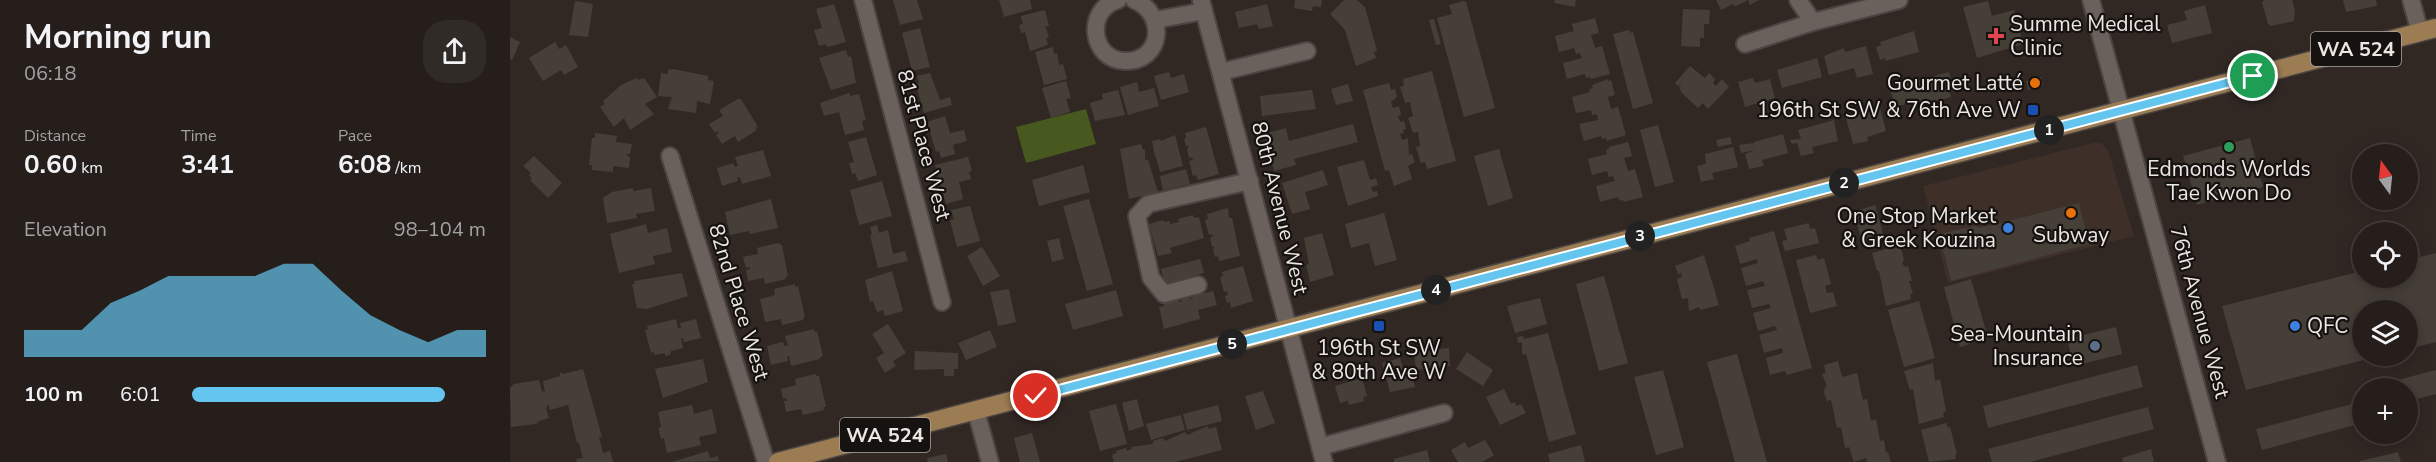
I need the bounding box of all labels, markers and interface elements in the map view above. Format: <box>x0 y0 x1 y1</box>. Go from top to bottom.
place label: Summe Medical Clinic <box>2010 10 2161 62</box>
text: Morning run <box>24 15 212 60</box>
button: share <box>423 20 486 83</box>
marker: Summe Medical Clinic <box>1987 27 2005 45</box>
road number: WA 524 <box>2311 32 2401 66</box>
pin <box>2227 50 2278 101</box>
icon: arrive <box>2236 59 2269 92</box>
text: 06:18 <box>24 60 77 87</box>
street label: 81st Place West <box>890 66 958 224</box>
place label: Gourmet Latté <box>1887 69 2023 97</box>
marker: Gourmet Latté <box>2028 76 2042 90</box>
place label: 196th St SW & 76th Ave W <box>1757 96 2021 124</box>
marker: 196th St SW & 76th Ave W <box>2026 103 2040 117</box>
pin: 1 <box>2034 115 2064 145</box>
street label: 80th Avenue West <box>1245 119 1315 298</box>
text: 1 <box>2044 119 2054 141</box>
text: Distance <box>24 125 86 147</box>
text: Time <box>181 125 217 147</box>
text: Pace <box>338 125 372 147</box>
marker: Edmonds Worlds Tae Kwon Do <box>2222 140 2236 154</box>
north arrow <box>2352 144 2418 210</box>
map controls <box>2352 144 2418 444</box>
text: 0.60 <box>24 147 77 182</box>
text: 3:41 <box>181 147 234 182</box>
text: 6:08 <box>338 147 391 182</box>
place label: Edmonds Worlds Tae Kwon Do <box>2147 155 2311 207</box>
text: km <box>77 157 103 179</box>
text: /km <box>391 157 422 179</box>
pin: 2 <box>1829 168 1859 198</box>
text: 2 <box>1839 172 1849 194</box>
place label: One Stop Market & Greek Kouzina <box>1837 202 1997 254</box>
marker: Subway <box>2064 206 2078 220</box>
text: Elevation <box>24 216 107 243</box>
text: 98–104 m <box>394 216 486 243</box>
street label: 82nd Place West <box>702 220 776 384</box>
pin: 3 <box>1625 221 1655 251</box>
marker: One Stop Market & Greek Kouzina <box>2001 221 2015 235</box>
place label: Subway <box>2033 221 2109 249</box>
button: locate <box>2352 222 2418 288</box>
street label: 76th Avenue West <box>2164 223 2237 402</box>
text: 3 <box>1635 225 1645 247</box>
pin: 4 <box>1421 275 1451 305</box>
text: 4 <box>1431 279 1441 301</box>
button: layers <box>2352 300 2418 366</box>
place label: QFC <box>2307 312 2348 340</box>
marker: 196th St SW & 80th Ave W <box>1372 319 1386 333</box>
marker: QFC <box>2288 319 2302 333</box>
place label: Sea-Mountain Insurance <box>1950 320 2083 372</box>
pin: 5 <box>1217 329 1247 359</box>
text: 5 <box>1227 333 1237 355</box>
place label: 196th St SW & 80th Ave W <box>1312 334 1446 386</box>
marker: Sea-Mountain Insurance <box>2088 339 2102 353</box>
pin <box>1010 370 1061 421</box>
button: + <box>2352 378 2418 444</box>
icon: check <box>1019 379 1052 412</box>
text: 100 m <box>24 381 83 408</box>
text: 6:01 <box>120 381 161 408</box>
road number: WA 524 <box>840 418 930 452</box>

